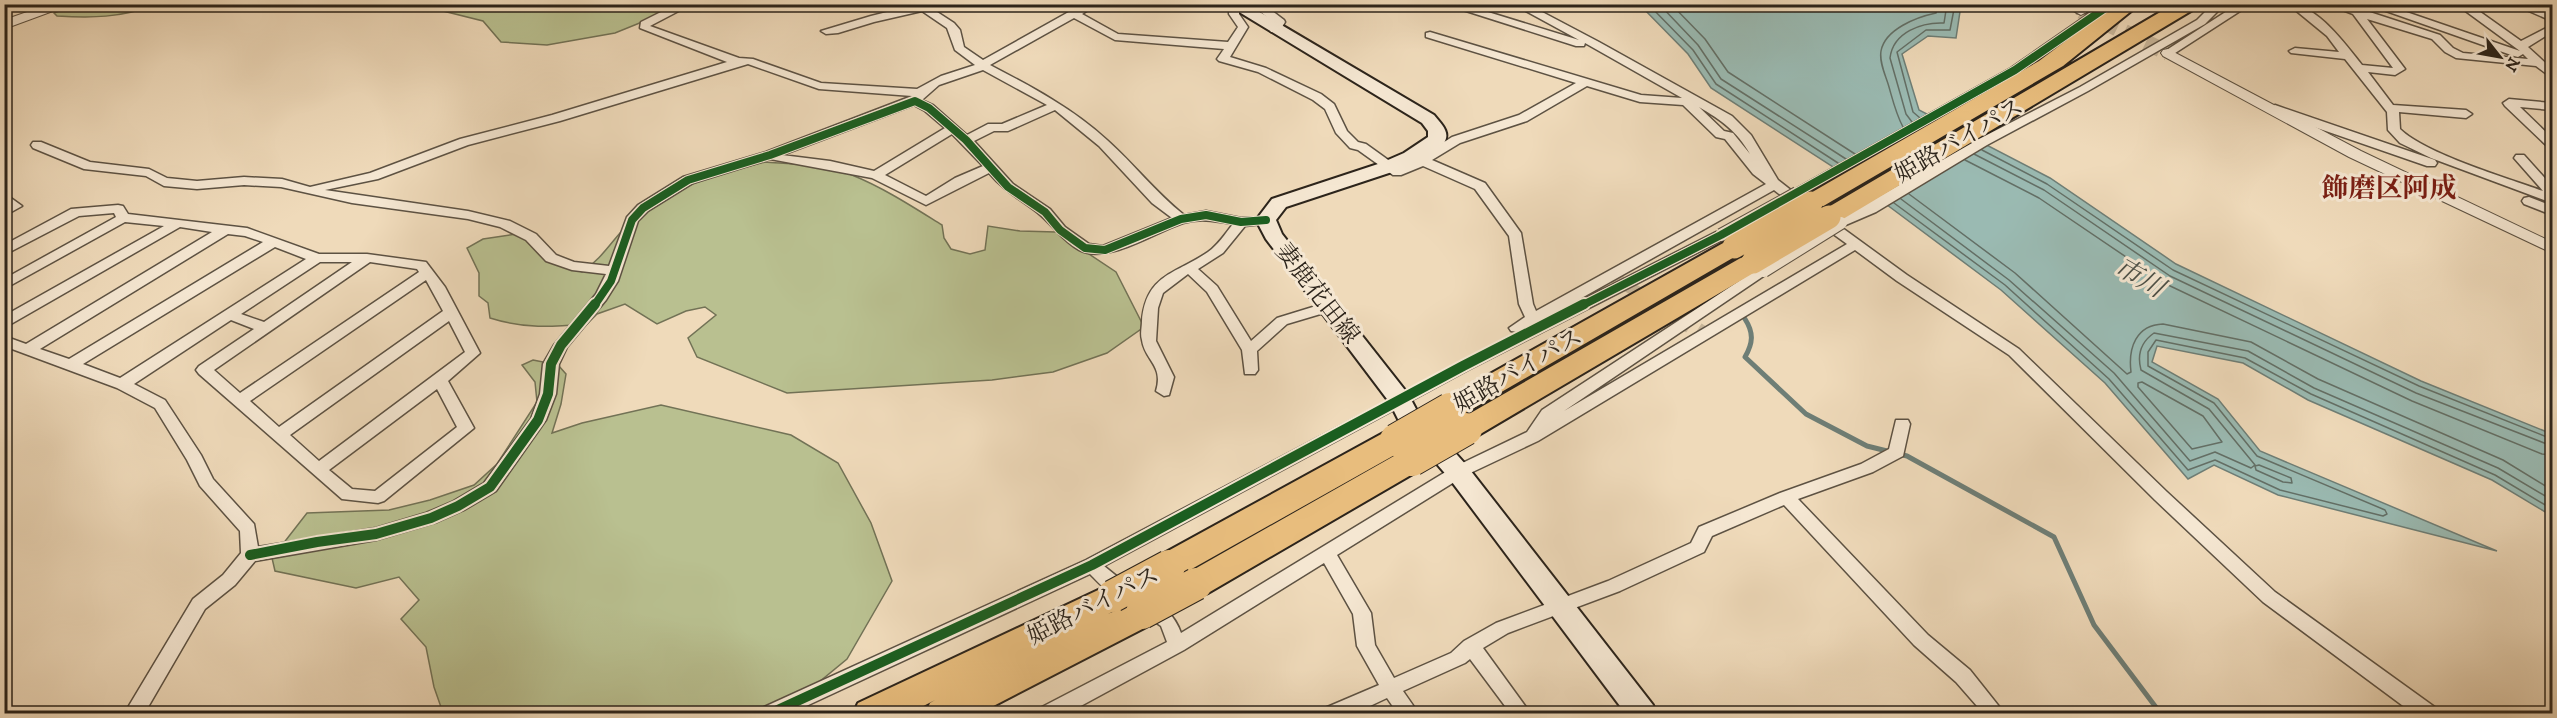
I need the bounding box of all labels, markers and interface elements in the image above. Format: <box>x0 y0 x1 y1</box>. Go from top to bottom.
north arrow <box>2470 27 2530 87</box>
text: N <box>2500 53 2524 75</box>
street label: 姫路バイパス <box>1890 92 2029 190</box>
district label: 飾磨区阿成 <box>2322 172 2457 206</box>
street label: 妻鹿花田線 <box>1268 237 1366 350</box>
water label: 市川 <box>2108 251 2173 307</box>
street label: 姫路バイパス <box>1449 322 1588 420</box>
street label: 姫路バイパス <box>1023 560 1164 652</box>

